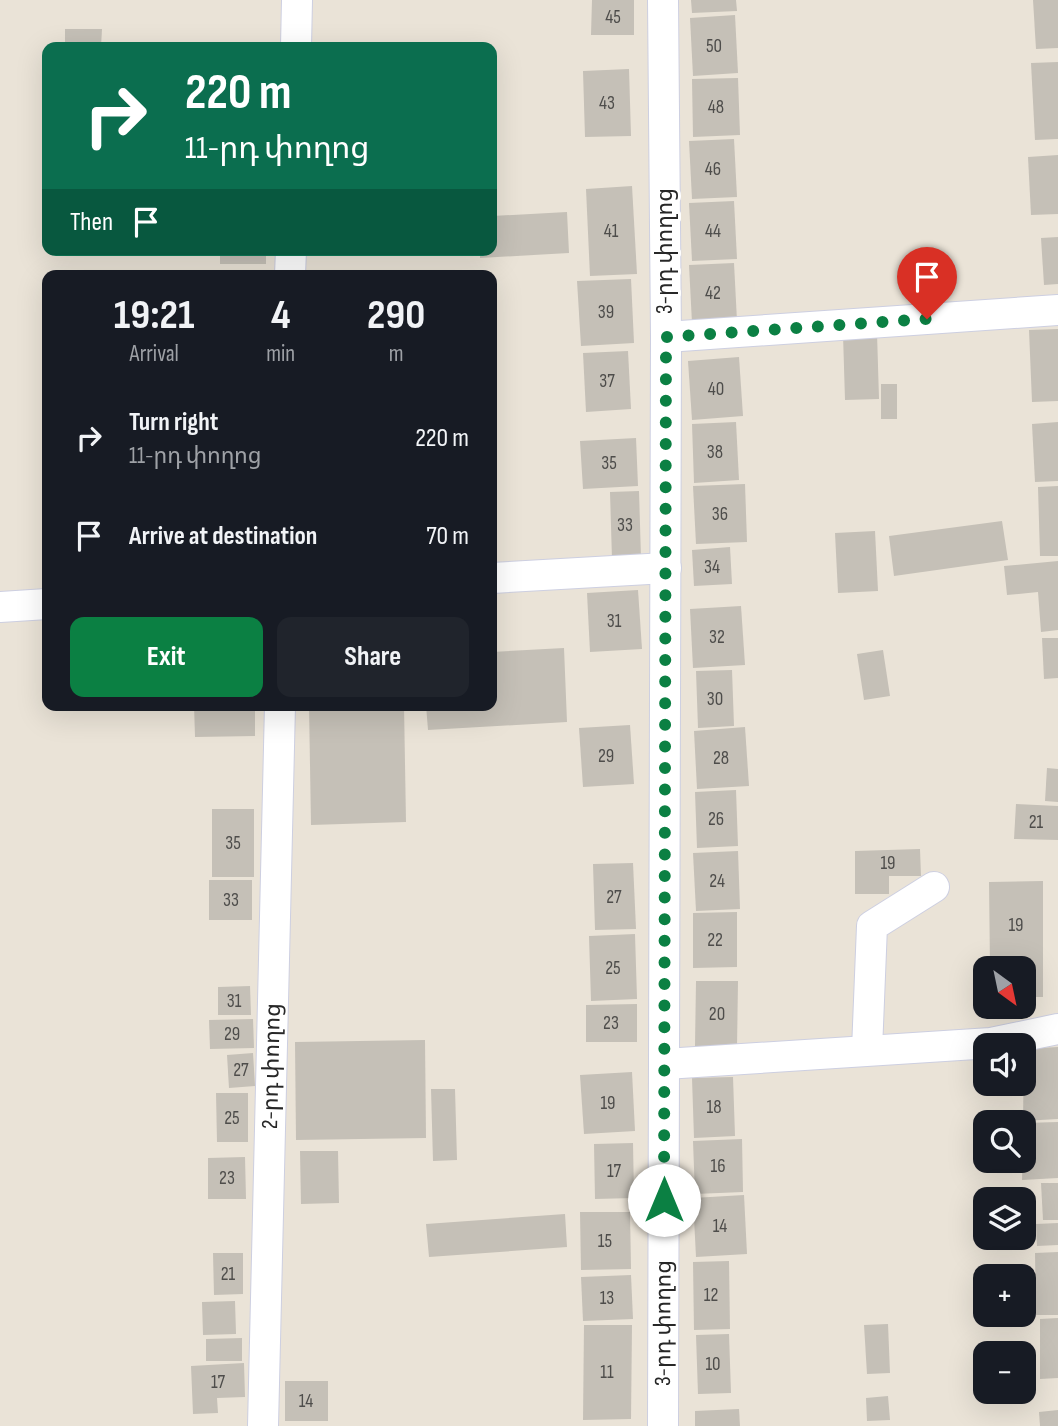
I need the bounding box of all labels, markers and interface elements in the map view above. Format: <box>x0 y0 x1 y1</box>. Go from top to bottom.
house number: 45 <box>605 6 621 29</box>
house number: 50 <box>706 35 722 58</box>
text: 220 m <box>185 64 291 123</box>
icon: right <box>70 70 161 161</box>
house number: 43 <box>599 92 615 115</box>
house number: 48 <box>708 96 724 119</box>
text: 11-րդ փողոց <box>185 129 369 168</box>
house number: 46 <box>705 158 721 181</box>
street label: 3-րդ փողոց <box>651 188 679 314</box>
icon: arrive <box>127 203 165 241</box>
text: Then <box>70 207 113 238</box>
house number: 41 <box>604 220 619 243</box>
house number: 44 <box>705 220 721 243</box>
pin <box>897 247 957 319</box>
icon: arrive <box>908 258 946 296</box>
house number: 42 <box>705 282 721 305</box>
text: 19:21 <box>114 290 194 341</box>
text: 4 <box>271 290 290 341</box>
text: 290 <box>367 290 425 341</box>
house number: 39 <box>598 301 614 324</box>
text: Arrival <box>129 340 179 368</box>
text: min <box>266 340 295 368</box>
text: m <box>389 340 403 368</box>
house number: 37 <box>599 370 615 393</box>
house number: 40 <box>708 378 724 401</box>
text: Turn right <box>129 407 218 438</box>
icon: right <box>70 419 108 457</box>
text: 220 m <box>415 423 469 454</box>
house number: 38 <box>707 441 723 464</box>
text: 11-րդ փողոց <box>129 442 262 470</box>
house number: 35 <box>601 452 617 475</box>
house number: 36 <box>712 503 728 526</box>
house number: 33 <box>617 514 633 537</box>
icon: arrive <box>70 517 108 555</box>
text: Arrive at destination <box>129 521 317 552</box>
text: 70 m <box>426 521 469 552</box>
house number: 34 <box>704 556 720 579</box>
house number: 31 <box>607 610 622 633</box>
button: Exit <box>70 617 263 697</box>
button: Share <box>277 617 469 697</box>
house number: 32 <box>709 626 725 649</box>
house number: 30 <box>707 688 723 711</box>
house number: 29 <box>598 745 614 768</box>
house number: 28 <box>713 747 729 770</box>
house number: 26 <box>708 808 724 831</box>
house number: 21 <box>1029 811 1044 834</box>
house number: 35 <box>225 832 241 855</box>
house number: 19 <box>880 852 896 875</box>
house number: 24 <box>709 870 725 893</box>
house number: 27 <box>606 886 622 909</box>
house number: 33 <box>223 889 239 912</box>
house number: 19 <box>1008 914 1024 937</box>
house number: 22 <box>707 929 723 952</box>
north arrow <box>973 956 1036 1018</box>
map controls <box>973 956 1036 1404</box>
house number: 25 <box>605 957 621 980</box>
house number: 31 <box>227 990 242 1013</box>
street label: 2-րդ փողոց <box>256 1003 287 1129</box>
house number: 20 <box>709 1003 725 1026</box>
house number: 23 <box>603 1012 619 1035</box>
house number: 29 <box>224 1023 240 1046</box>
button: sound <box>973 1033 1036 1096</box>
house number: 27 <box>233 1059 249 1082</box>
house number: 19 <box>600 1092 616 1115</box>
house number: 18 <box>707 1096 721 1119</box>
house number: 25 <box>224 1107 240 1130</box>
button: search <box>973 1110 1036 1173</box>
house number: 16 <box>711 1155 725 1178</box>
house number: 17 <box>607 1160 622 1183</box>
position arrow <box>627 1163 701 1237</box>
house number: 23 <box>219 1167 235 1190</box>
button: layers <box>973 1187 1036 1250</box>
house number: 14 <box>713 1215 727 1238</box>
house number: 15 <box>598 1230 612 1253</box>
street label: 3-րդ փողոց <box>649 1260 677 1386</box>
house number: 21 <box>221 1263 236 1286</box>
button: + <box>973 1264 1036 1327</box>
house number: 12 <box>704 1284 718 1307</box>
house number: 13 <box>600 1287 614 1310</box>
button: − <box>973 1341 1036 1404</box>
house number: 10 <box>705 1353 721 1376</box>
house number: 11 <box>600 1361 614 1384</box>
house number: 17 <box>211 1371 226 1394</box>
house number: 14 <box>299 1390 313 1413</box>

